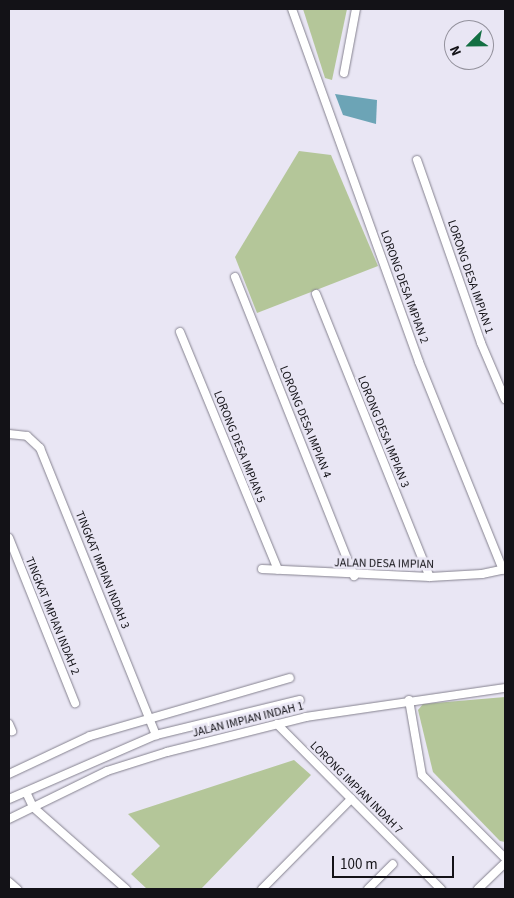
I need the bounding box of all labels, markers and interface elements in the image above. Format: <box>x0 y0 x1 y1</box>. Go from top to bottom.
north arrow <box>444 20 494 70</box>
text: N <box>445 42 467 59</box>
street label: LORONG DESA IMPIAN 1 <box>444 218 496 336</box>
street label: LORONG DESA IMPIAN 2 <box>377 228 431 346</box>
street label: LORONG DESA IMPIAN 4 <box>276 364 334 480</box>
street label: LORONG DESA IMPIAN 3 <box>354 374 412 490</box>
street label: LORONG DESA IMPIAN 5 <box>210 389 268 505</box>
street label: TINGKAT IMPIAN INDAH 3 <box>72 509 132 631</box>
street label: TINGKAT IMPIAN INDAH 2 <box>22 555 82 677</box>
street label: JALAN DESA IMPIAN <box>334 556 434 572</box>
street label: JALAN IMPIAN INDAH 1 <box>191 699 305 741</box>
street label: LORONG IMPIAN INDAH 7 <box>307 739 405 837</box>
scale bar <box>334 846 456 878</box>
text: 100 m <box>340 854 378 875</box>

